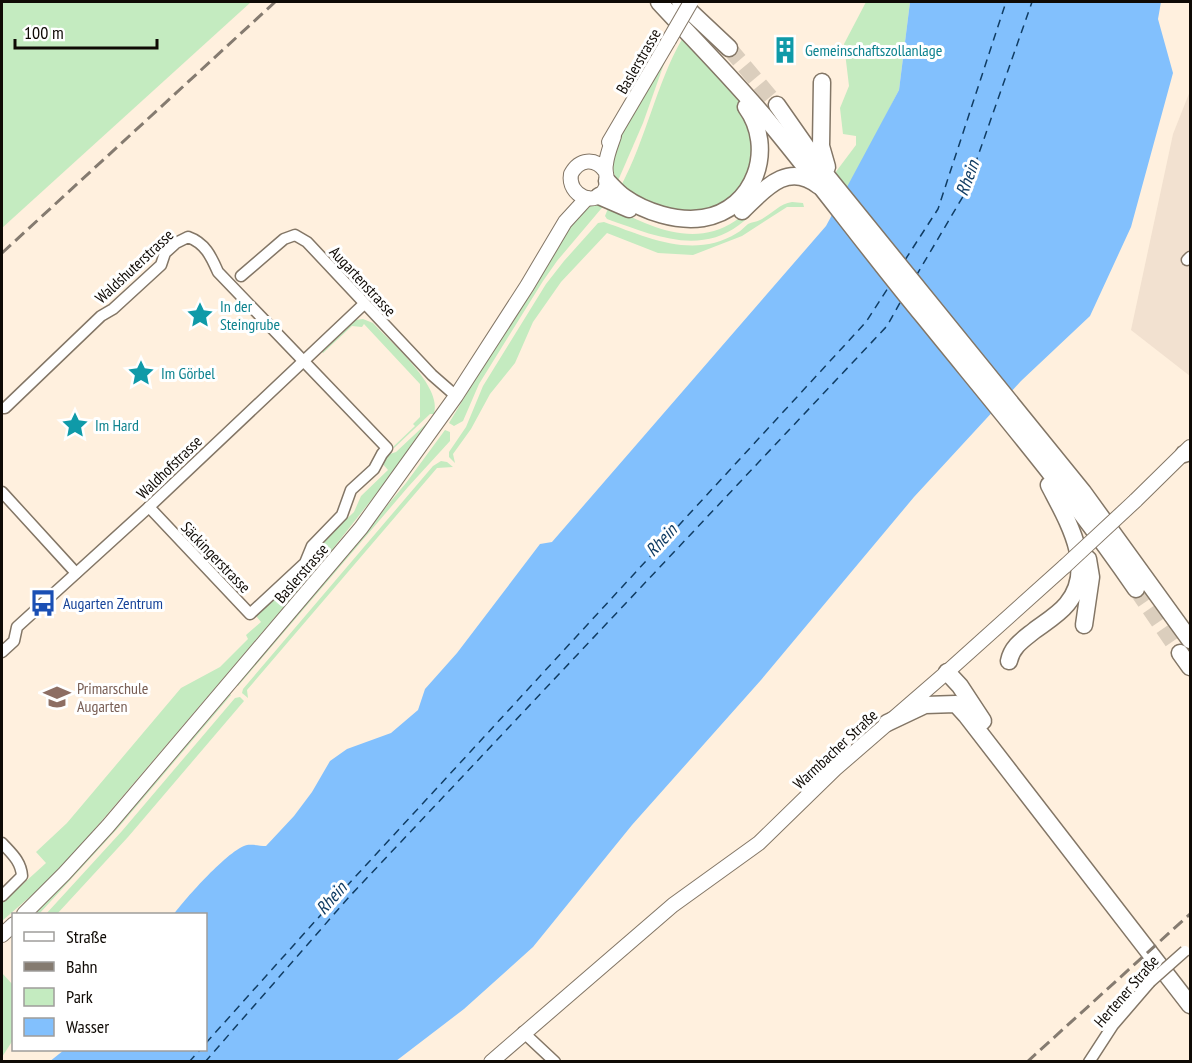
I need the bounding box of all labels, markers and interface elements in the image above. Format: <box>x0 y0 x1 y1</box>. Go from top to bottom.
scale bar <box>15 12 158 50</box>
text: 100 m <box>24 21 64 44</box>
street label: Baslerstrasse <box>611 25 665 97</box>
building icon: Gemeinschaftszollanlage <box>770 35 800 65</box>
place label: Gemeinschaftszollanlage <box>805 40 942 60</box>
water label: Rhein <box>950 156 984 199</box>
street label: Waldshuterstrasse <box>91 225 177 307</box>
street label: Augartenstrasse <box>326 242 400 320</box>
place label: In der Steingrube <box>220 296 280 334</box>
place icon: In der Steingrube <box>185 300 215 330</box>
place icon: Im Görbel <box>126 358 156 388</box>
place label: Im Görbel <box>161 363 215 383</box>
place icon: Im Hard <box>60 410 90 440</box>
place label: Im Hard <box>95 415 139 435</box>
street label: Waldhofstrasse <box>132 431 206 503</box>
street label: Säckingerstrasse <box>177 517 255 597</box>
water label: Rhein <box>640 518 682 561</box>
street label: Baslerstrasse <box>270 539 332 607</box>
bus stop icon: Augarten Zentrum <box>28 588 58 618</box>
place label: Augarten Zentrum <box>63 593 163 613</box>
place label: Primarschule Augarten <box>77 678 148 716</box>
school or university icon: Primarschule Augarten <box>42 682 72 712</box>
street label: Warmbacher Straße <box>789 705 881 793</box>
water label: Rhein <box>311 876 352 919</box>
legend <box>12 913 207 1051</box>
text: Straße <box>66 925 107 948</box>
street label: Hertener Straße <box>1089 951 1163 1031</box>
text: Bahn <box>66 955 98 978</box>
text: Park <box>66 985 93 1008</box>
text: Wasser <box>66 1015 109 1038</box>

